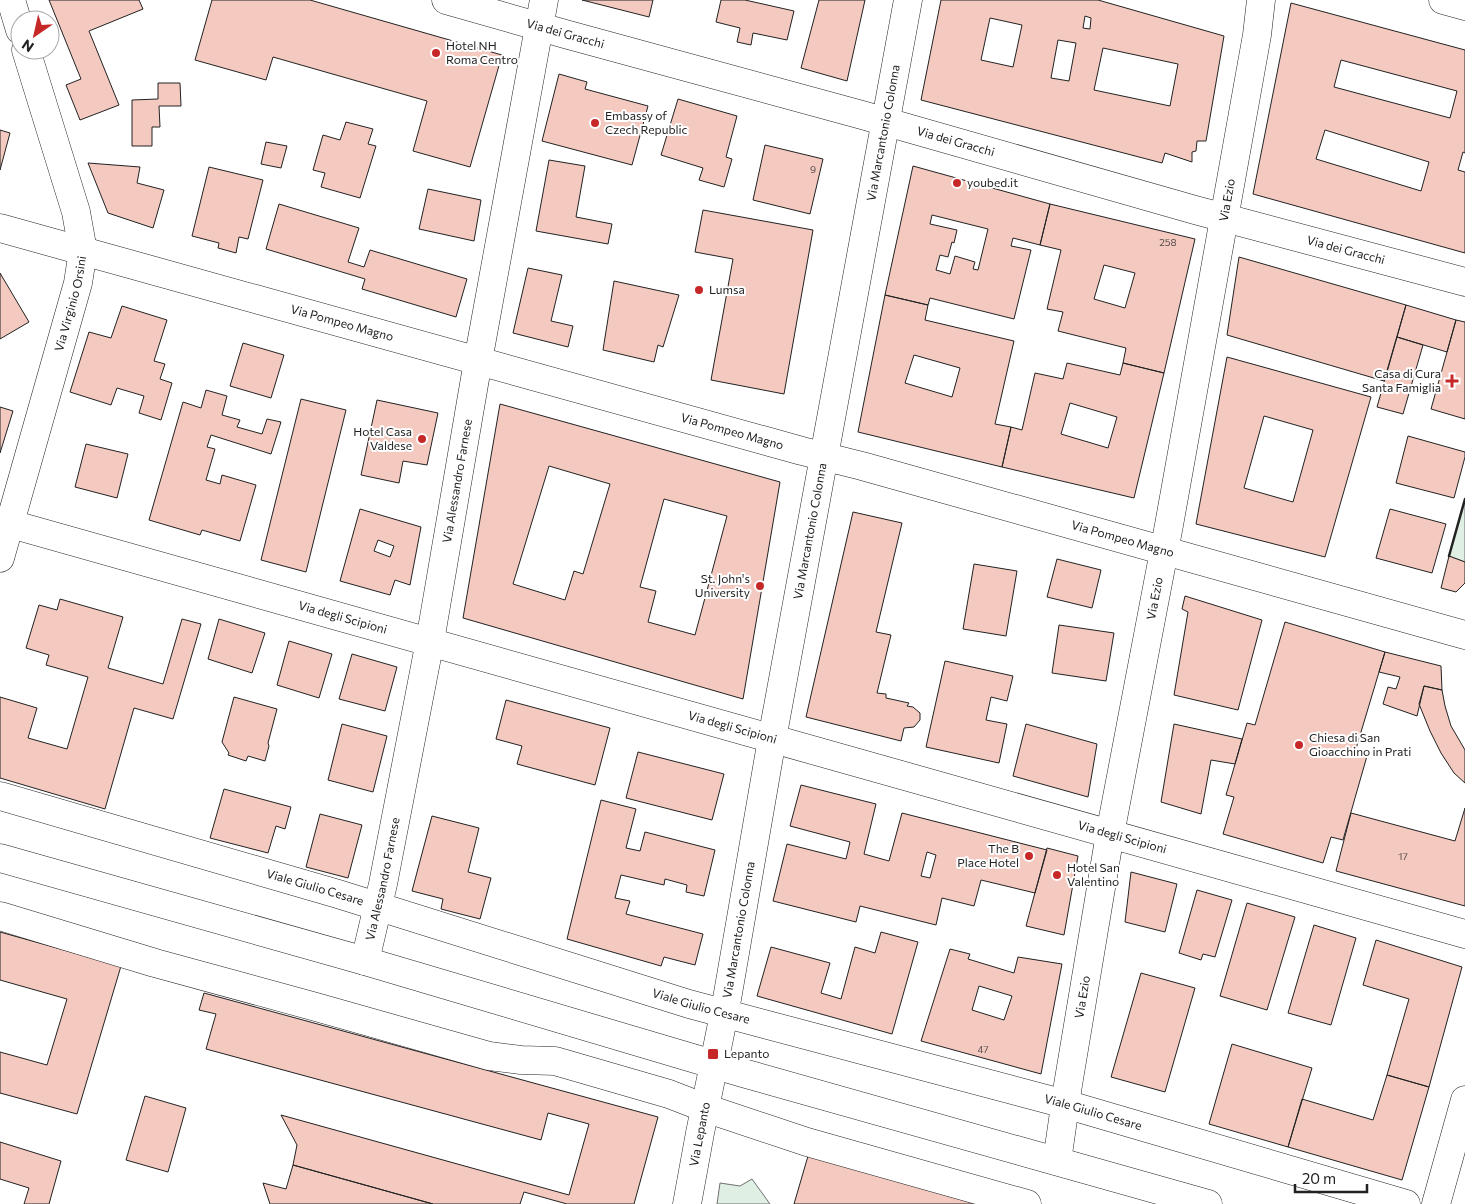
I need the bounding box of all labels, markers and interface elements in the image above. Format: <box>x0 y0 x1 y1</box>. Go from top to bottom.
north arrow <box>10 10 60 60</box>
street label: Via dei Gracchi <box>525 15 606 50</box>
text: N <box>18 36 37 56</box>
place label: Hotel NH Roma Centro <box>446 38 518 66</box>
marker: Hotel NH Roma Centro <box>430 47 442 59</box>
street label: Via Marcantonio Colonna <box>863 63 902 202</box>
place label: Embassy of Czech Republic <box>605 108 688 136</box>
marker: Embassy of Czech Republic <box>589 117 601 129</box>
street label: Via dei Gracchi <box>915 123 996 158</box>
house number: 9 <box>810 163 816 175</box>
place label: youbed.it <box>967 175 1018 189</box>
marker: youbed.it <box>951 177 963 189</box>
street label: Via Ezio <box>1216 177 1237 222</box>
street label: Via dei Gracchi <box>1306 232 1387 266</box>
house number: 258 <box>1159 236 1177 248</box>
street label: Via Virginio Orsini <box>51 255 88 353</box>
place label: Lumsa <box>709 282 745 296</box>
marker: Lumsa <box>693 284 705 296</box>
street label: Via Pompeo Magno <box>289 301 395 343</box>
place label: Casa di Cura Santa Famiglia <box>1362 366 1441 394</box>
marker: Casa di Cura Santa Famiglia <box>1445 374 1459 388</box>
street label: Via Pompeo Magno <box>680 410 785 452</box>
street label: Via Alessandro Farnese <box>439 418 474 544</box>
place label: Hotel Casa Valdese <box>353 424 412 452</box>
marker: Hotel Casa Valdese <box>416 433 428 445</box>
street label: Via Marcantonio Colonna <box>790 462 829 600</box>
street label: Via Pompeo Magno <box>1070 517 1176 559</box>
place label: St. John's University <box>695 571 750 599</box>
street label: Via Ezio <box>1143 576 1165 621</box>
marker: St. John's University <box>754 580 766 592</box>
street label: Via degli Scipioni <box>297 597 389 636</box>
street label: Via degli Scipioni <box>687 707 779 746</box>
place label: Chiesa di San Gioacchino in Prati <box>1309 730 1411 758</box>
marker: Chiesa di San Gioacchino in Prati <box>1293 739 1305 751</box>
street label: Via Alessandro Farnese <box>362 816 402 942</box>
street label: Via degli Scipioni <box>1077 817 1169 856</box>
place label: The B Place Hotel <box>957 841 1019 869</box>
marker: The B Place Hotel <box>1023 850 1035 862</box>
house number: 17 <box>1398 850 1408 862</box>
street label: Via Marcantonio Colonna <box>719 860 757 999</box>
place label: Hotel San Valentino <box>1067 860 1120 888</box>
street label: Viale Giulio Cesare <box>265 866 366 908</box>
marker: Hotel San Valentino <box>1051 869 1063 881</box>
street label: Via Ezio <box>1071 974 1092 1019</box>
street label: Viale Giulio Cesare <box>651 985 752 1026</box>
house number: 47 <box>977 1043 989 1055</box>
place label: Lepanto <box>724 1046 769 1060</box>
marker: Lepanto <box>706 1047 720 1061</box>
street label: Viale Giulio Cesare <box>1043 1091 1144 1132</box>
street label: Via Lepanto <box>686 1100 712 1167</box>
scale bar <box>1295 1162 1368 1194</box>
text: 20 m <box>1302 1169 1336 1187</box>

